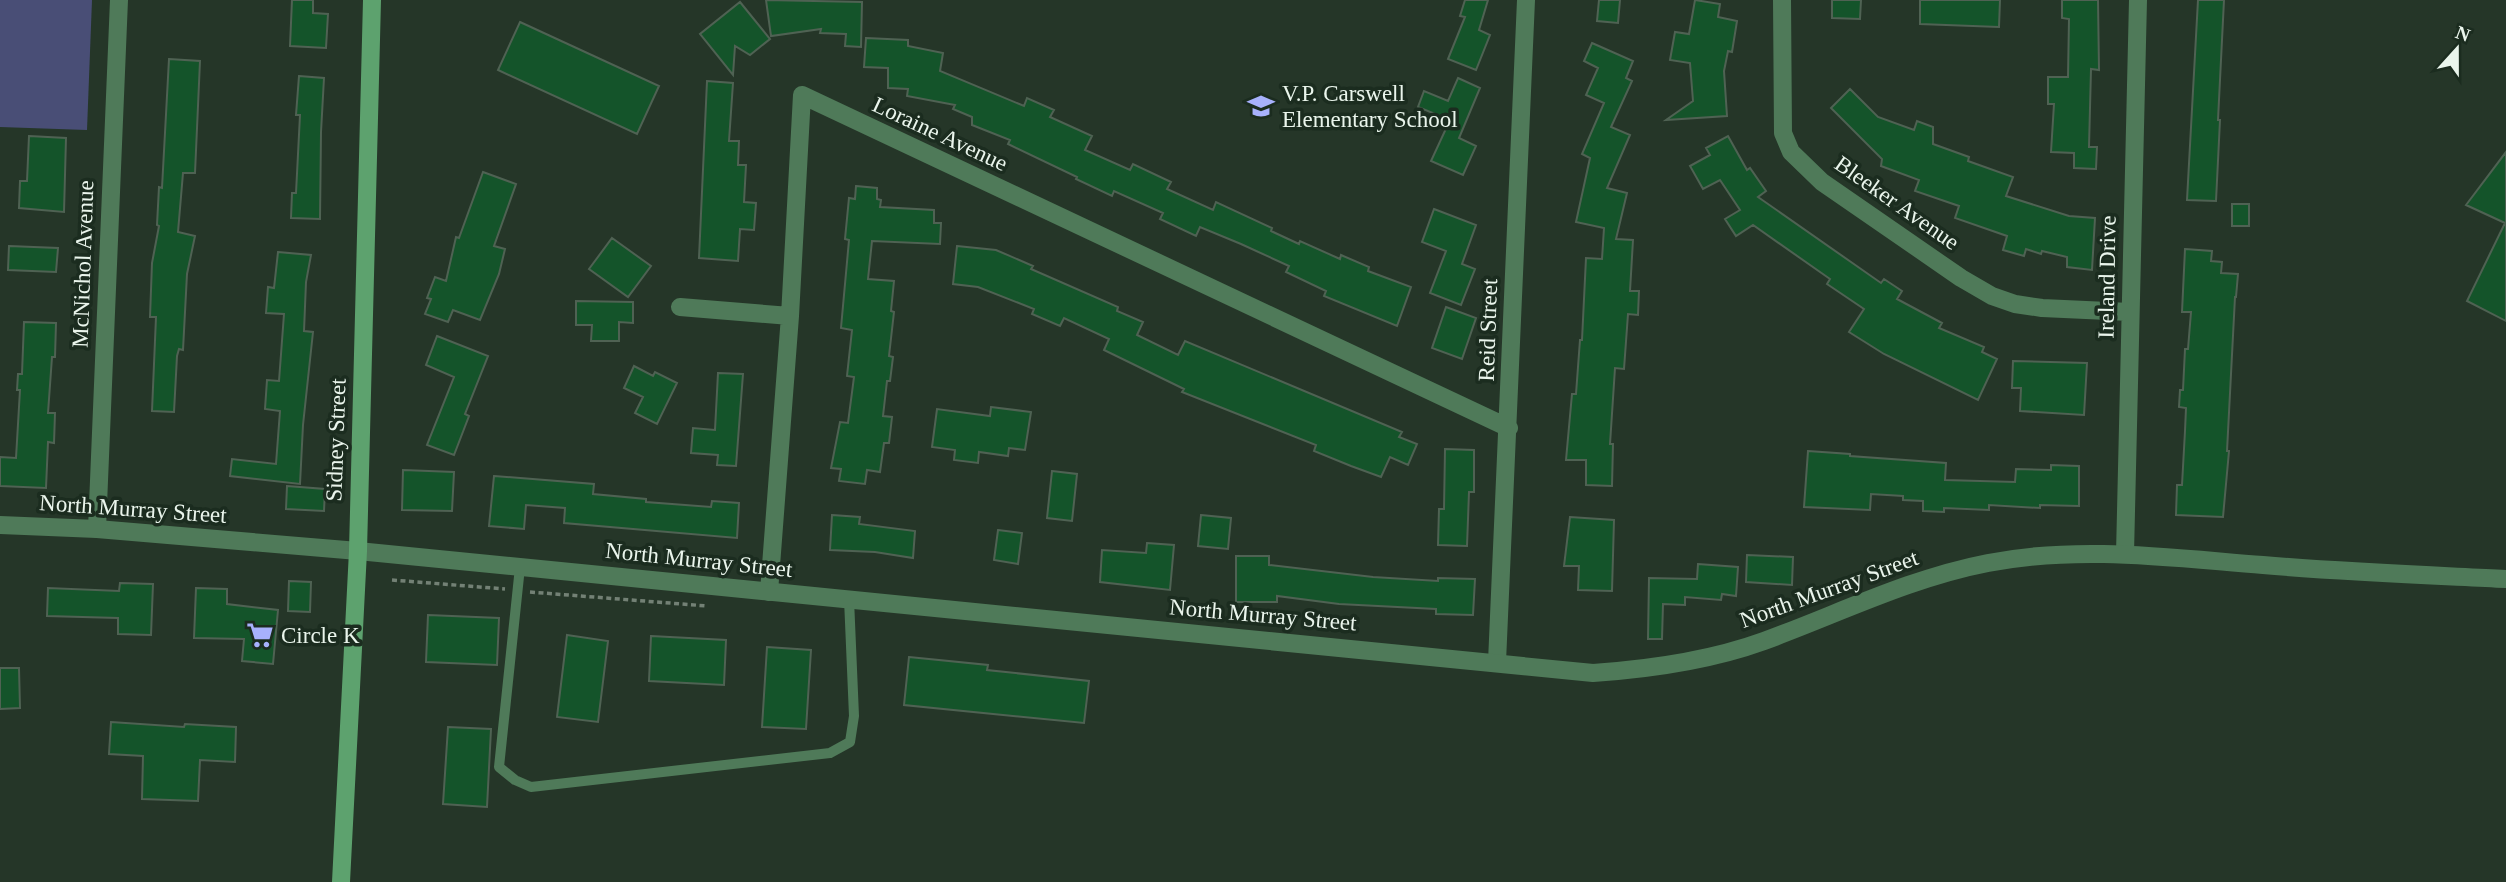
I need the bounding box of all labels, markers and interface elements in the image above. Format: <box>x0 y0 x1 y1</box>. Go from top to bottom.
north arrow <box>2422 14 2492 84</box>
text: N <box>2453 21 2473 46</box>
place label: V.P. Carswell Elementary School <box>1282 81 1458 132</box>
school or university icon: V.P. Carswell Elementary School <box>1246 91 1276 121</box>
street label: Loraine Avenue <box>869 92 1011 176</box>
street label: Bleeker Avenue <box>1830 151 1964 255</box>
street label: McNichol Avenue <box>68 180 98 348</box>
street label: Ireland Drive <box>2093 215 2121 339</box>
street label: Reid Street <box>1474 278 1502 382</box>
street label: Sidney Street <box>321 377 351 502</box>
street label: North Murray Street <box>38 490 228 528</box>
street label: North Murray Street <box>604 538 794 582</box>
street label: North Murray Street <box>1736 545 1922 633</box>
street label: North Murray Street <box>1168 594 1358 636</box>
supermarket icon: Circle K <box>245 620 275 650</box>
place label: Circle K <box>281 623 360 648</box>

